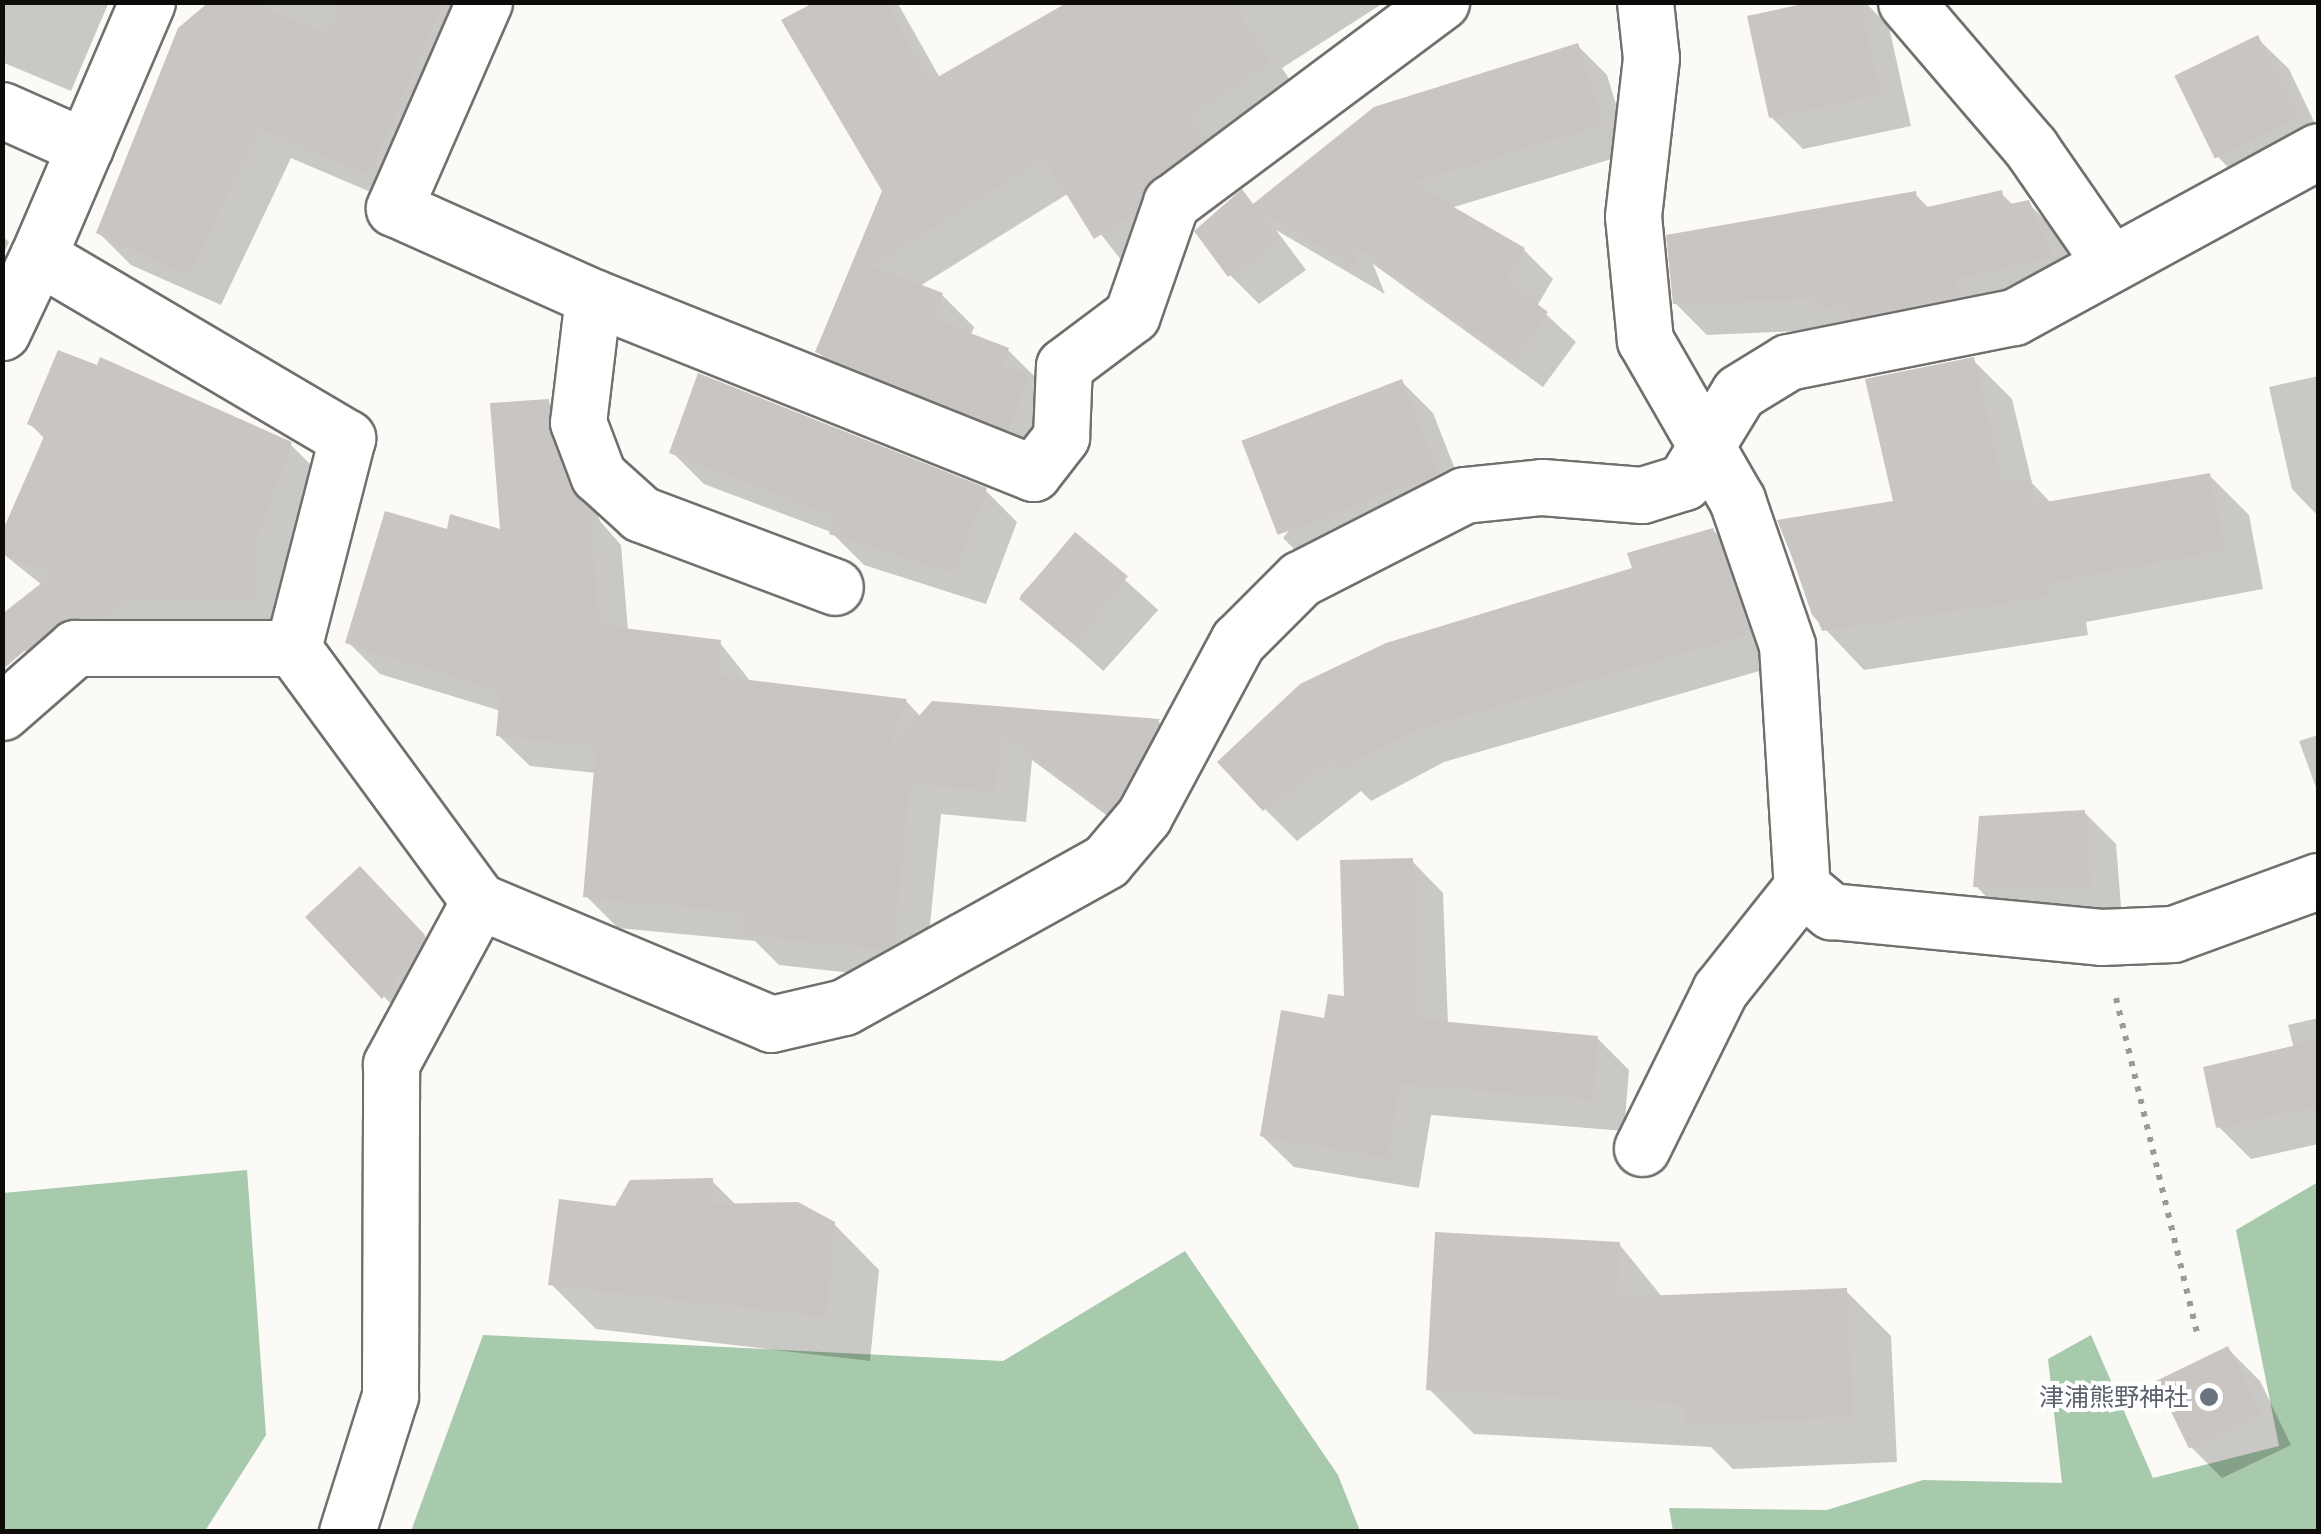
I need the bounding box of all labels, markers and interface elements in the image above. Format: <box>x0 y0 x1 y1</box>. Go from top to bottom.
place label: 津浦熊野神社 <box>2039 1382 2189 1412</box>
marker: 津浦熊野神社 <box>2198 1386 2220 1408</box>

